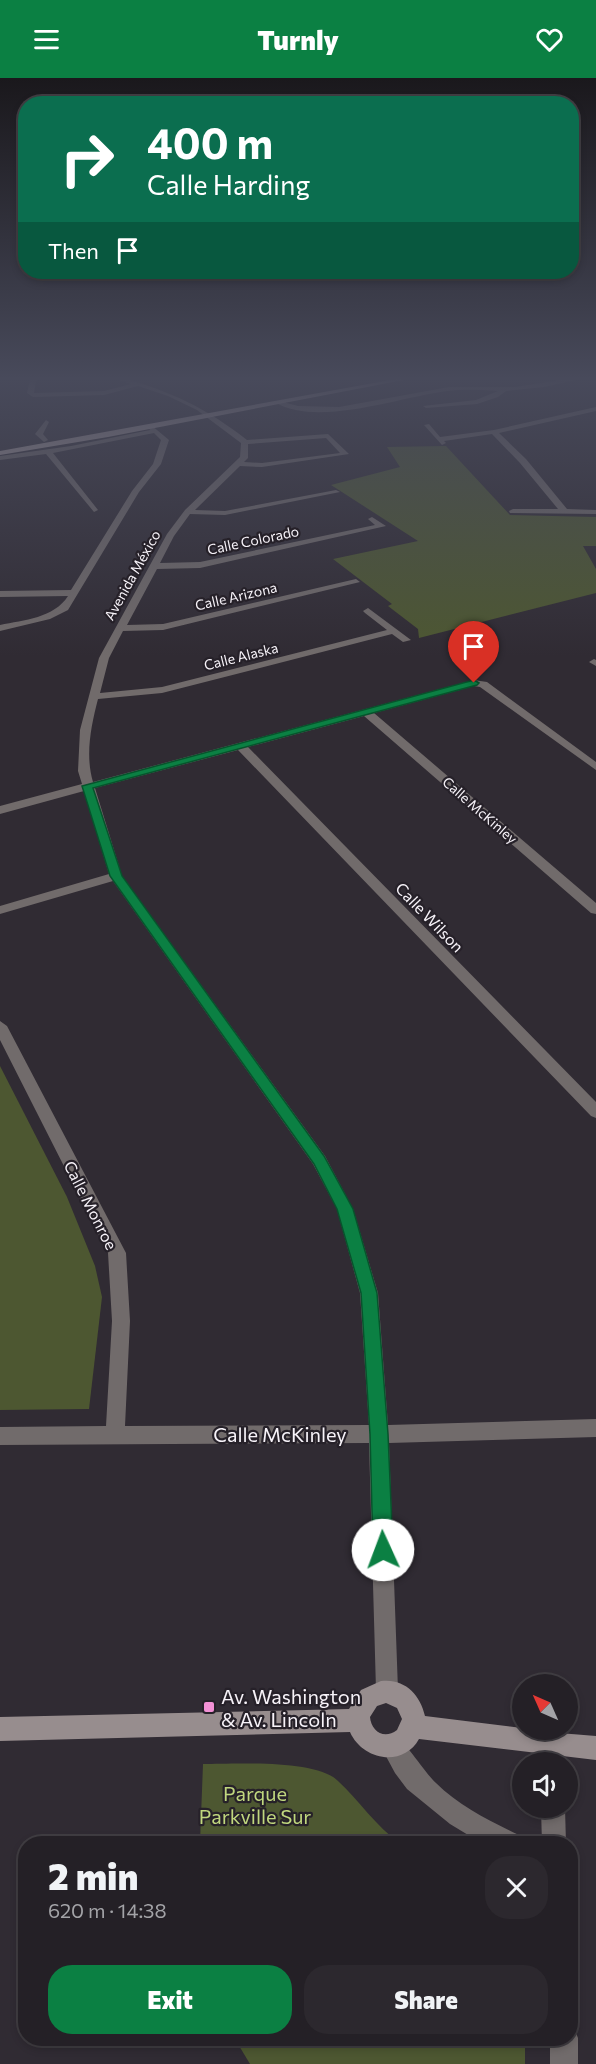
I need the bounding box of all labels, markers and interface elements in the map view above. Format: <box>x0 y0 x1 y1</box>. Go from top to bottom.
icon: menu <box>30 23 63 56</box>
text: Turnly <box>257 23 339 56</box>
icon: heart <box>533 23 566 56</box>
text: 400 m <box>147 116 273 168</box>
icon: right <box>48 120 126 198</box>
text: Calle Harding <box>147 168 310 201</box>
icon: arrive <box>111 234 144 267</box>
text: Then <box>48 237 99 264</box>
street label: Calle Colorado <box>206 522 300 558</box>
street label: Avenida México <box>100 527 164 623</box>
street label: Calle Arizona <box>193 578 279 614</box>
pin <box>448 621 499 683</box>
icon: arrive <box>457 630 490 663</box>
street label: Calle Alaska <box>202 639 280 673</box>
street label: Calle McKinley <box>439 773 521 847</box>
street label: Calle Wilson <box>392 878 468 956</box>
street label: Calle Monroe <box>60 1157 122 1253</box>
street label: Calle McKinley <box>213 1422 347 1446</box>
position arrow <box>351 1518 415 1582</box>
north arrow <box>512 1674 578 1740</box>
map controls <box>512 1674 578 1818</box>
place label: Av. Washington & Av. Lincoln <box>221 1684 361 1731</box>
marker: Av. Washington & Av. Lincoln <box>202 1700 216 1714</box>
button: sound <box>512 1752 578 1818</box>
park label: Parque Parkville Sur <box>199 1781 311 1828</box>
text: 2 min <box>48 1853 138 1897</box>
button: close <box>485 1856 548 1919</box>
text: 620 m · 14:38 <box>48 1898 167 1922</box>
button: Exit <box>48 1965 292 2034</box>
button: Share <box>304 1965 548 2034</box>

